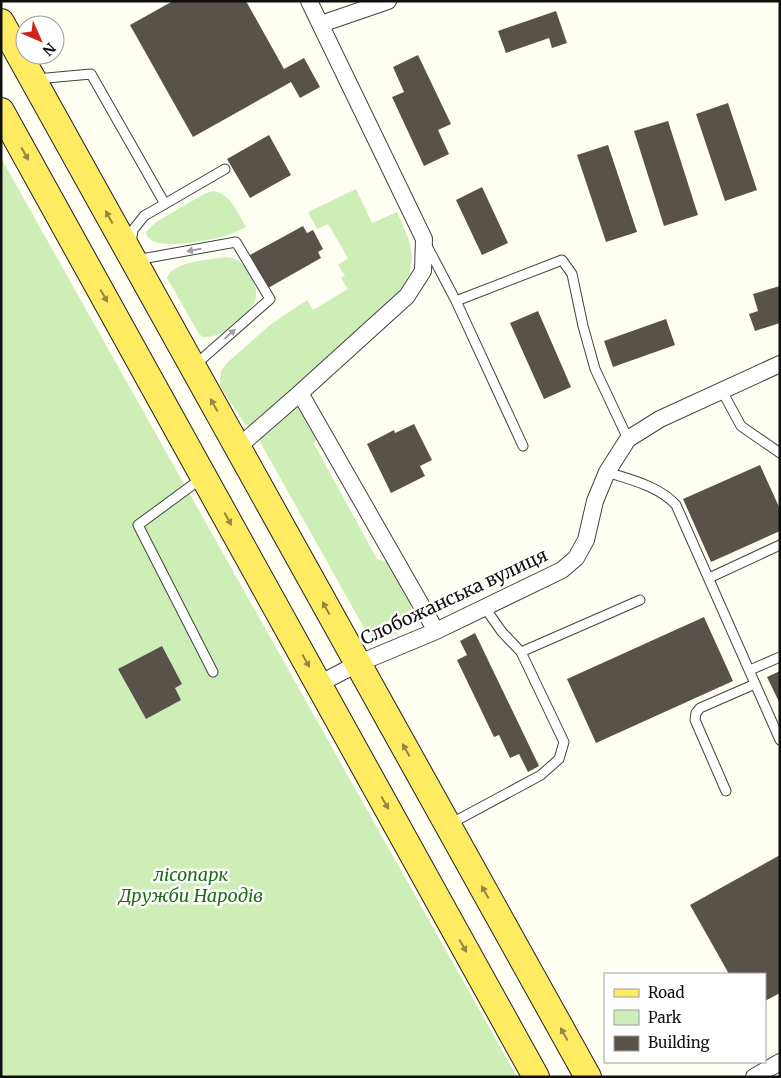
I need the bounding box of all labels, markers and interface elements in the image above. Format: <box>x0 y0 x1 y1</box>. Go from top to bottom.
north arrow <box>15 15 65 65</box>
text: N <box>39 39 59 59</box>
one-way arrow <box>21 147 29 161</box>
one-way arrow <box>105 210 113 225</box>
one-way arrow <box>185 246 201 254</box>
one-way arrow <box>100 289 108 303</box>
one-way arrow <box>223 329 236 340</box>
one-way arrow <box>210 398 218 412</box>
one-way arrow <box>224 511 232 526</box>
street label: Слобожанська вулиця <box>357 543 551 650</box>
one-way arrow <box>322 602 331 615</box>
one-way arrow <box>302 654 310 668</box>
one-way arrow <box>401 744 410 757</box>
one-way arrow <box>381 796 389 811</box>
park label: лісопарк Дружби Народів <box>117 863 263 907</box>
one-way arrow <box>481 885 489 900</box>
one-way arrow <box>459 939 468 952</box>
legend <box>604 973 766 1063</box>
text: Road <box>648 983 684 1002</box>
text: Park <box>648 1008 682 1027</box>
one-way arrow <box>560 1027 568 1042</box>
text: Building <box>648 1033 710 1052</box>

